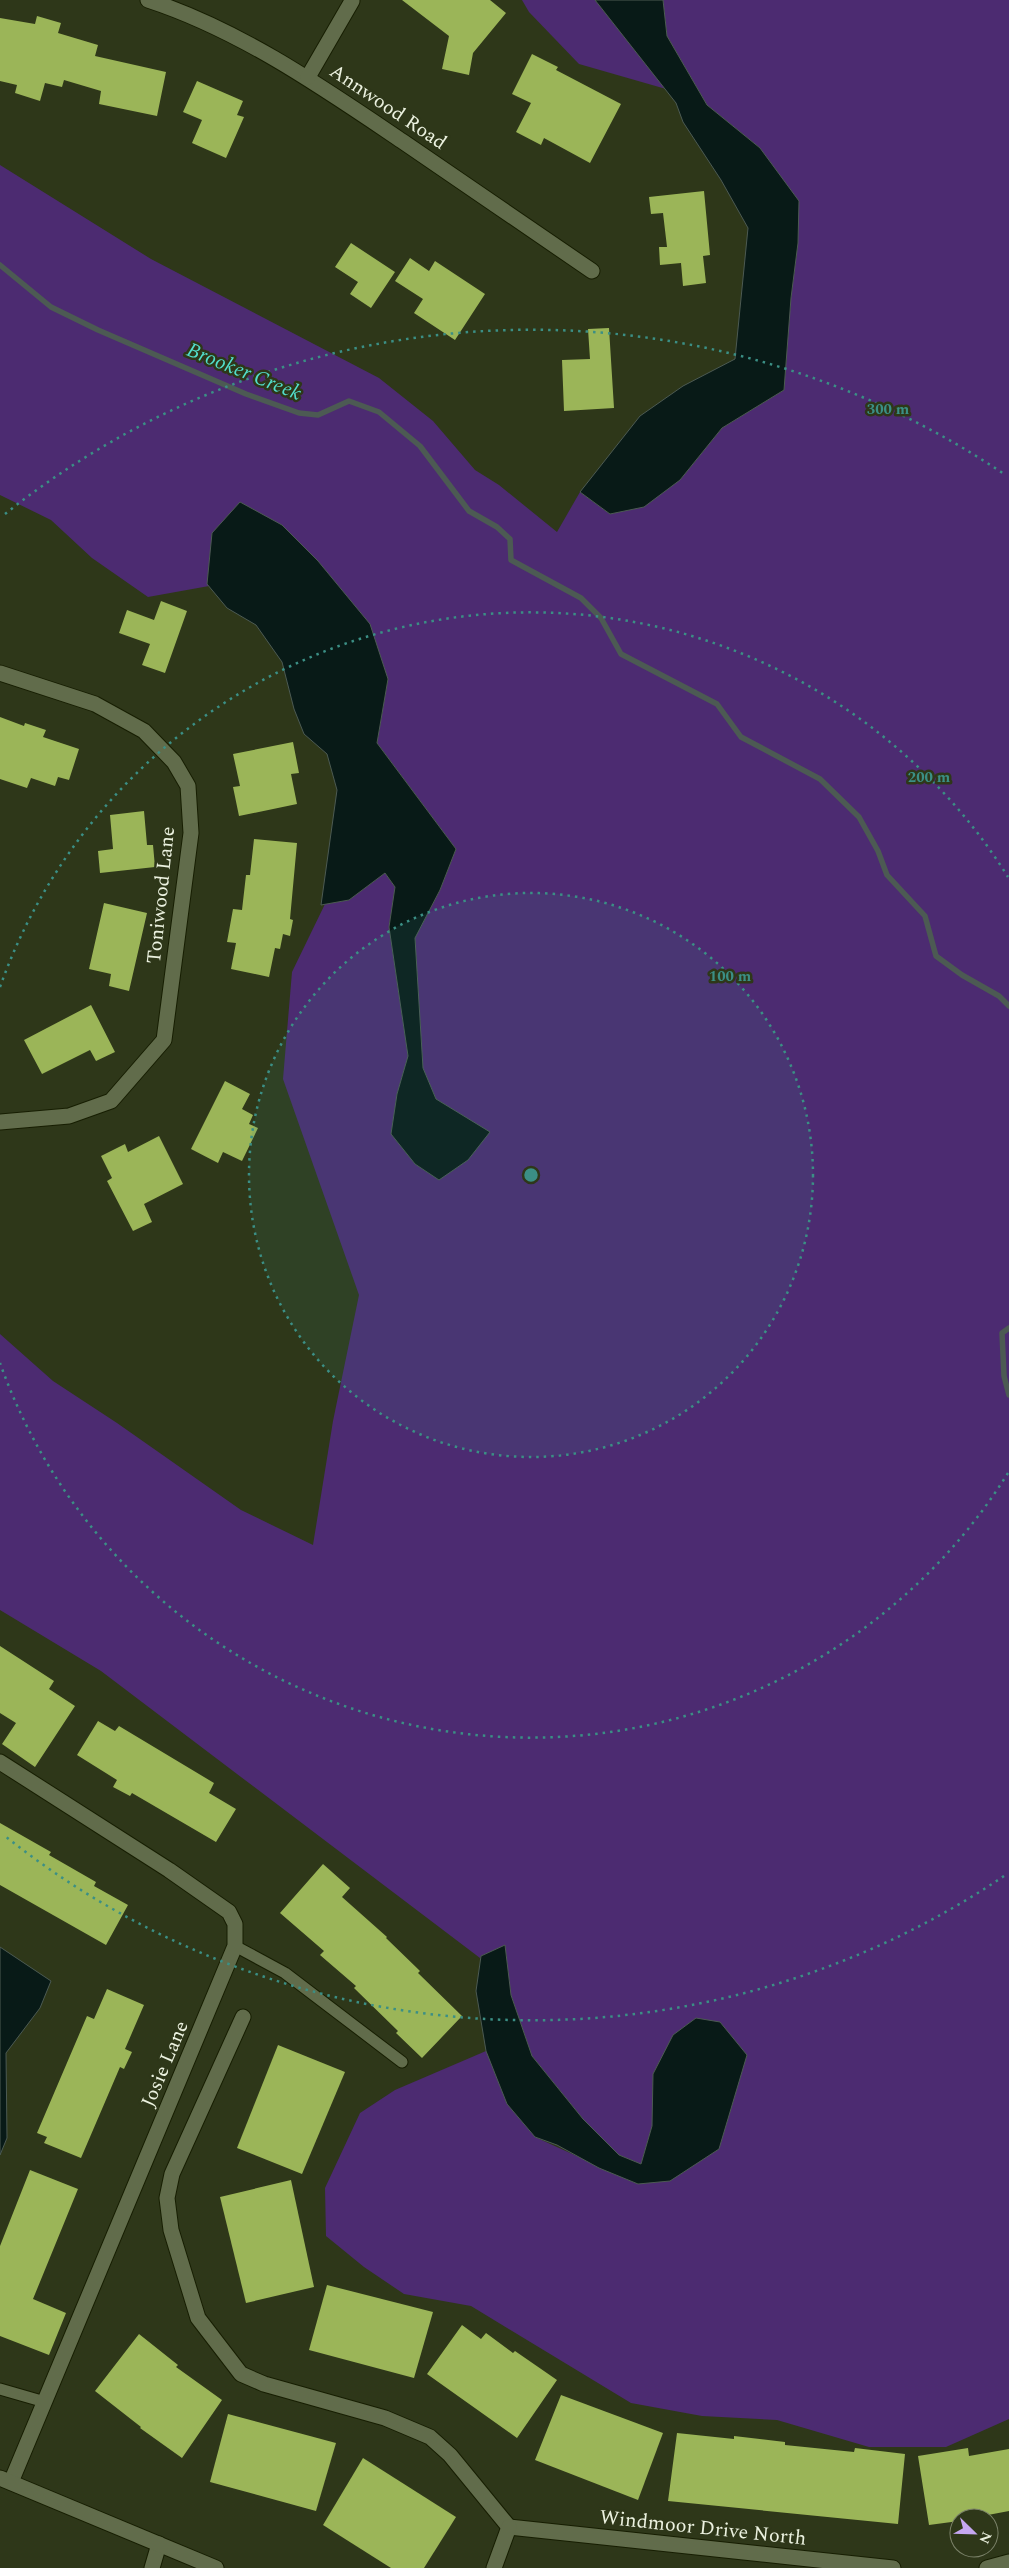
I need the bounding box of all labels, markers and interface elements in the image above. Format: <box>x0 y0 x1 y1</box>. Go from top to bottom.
street label: Annwood Road <box>323 56 453 158</box>
water label: Brooker Creek <box>182 334 307 410</box>
text: 300 m <box>867 398 910 421</box>
text: 200 m <box>908 766 951 789</box>
street label: Toniwood Lane <box>139 825 183 965</box>
text: 100 m <box>709 965 752 988</box>
centre of rings <box>522 1166 540 1184</box>
street label: Josie Lane <box>133 2016 197 2112</box>
street label: Windmoor Drive North <box>598 2502 808 2554</box>
north arrow <box>949 2508 999 2558</box>
text: N <box>974 2529 997 2547</box>

